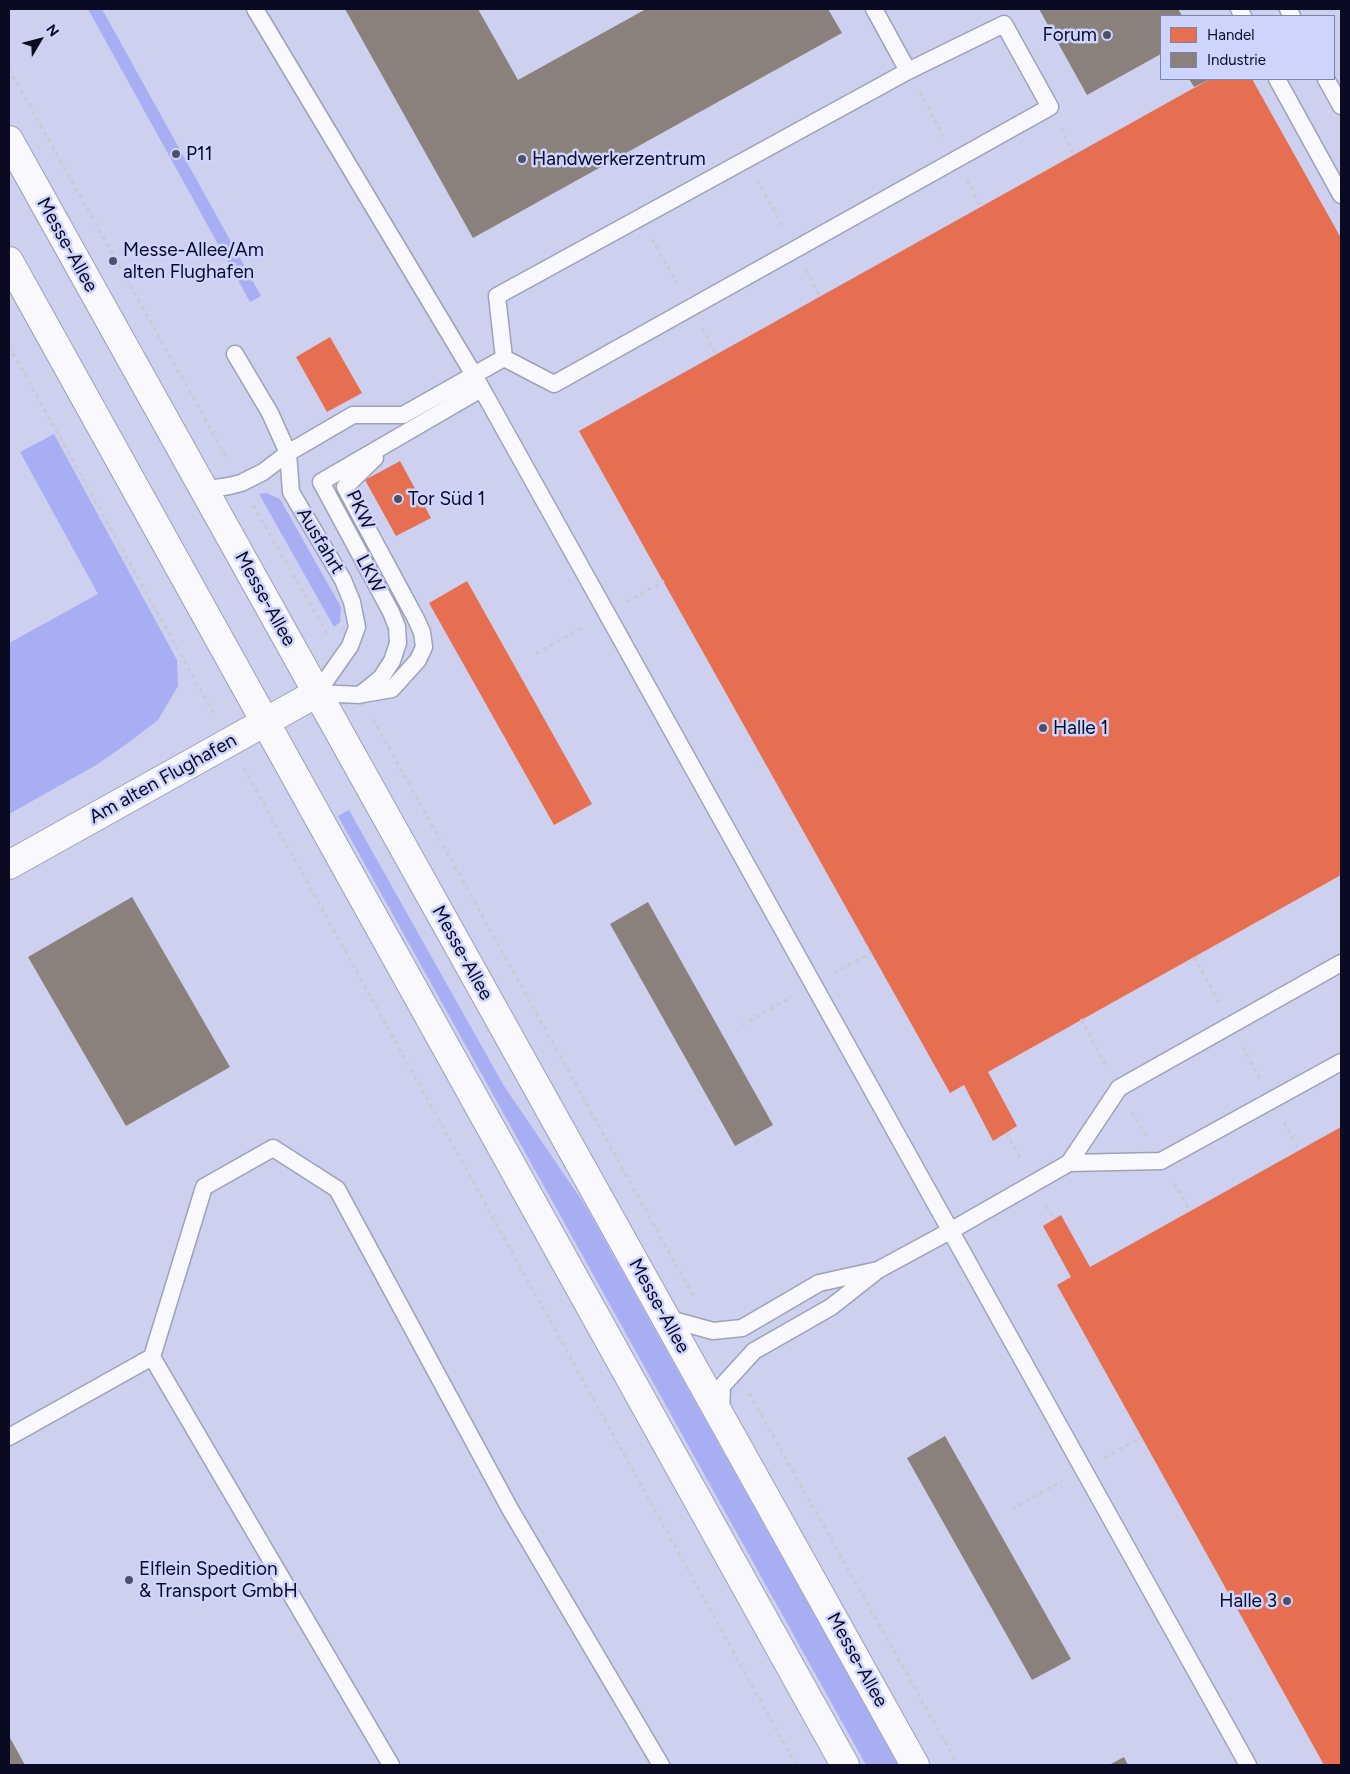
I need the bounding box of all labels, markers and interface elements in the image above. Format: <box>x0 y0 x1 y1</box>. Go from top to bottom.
north arrow <box>15 15 65 65</box>
legend <box>1160 15 1335 80</box>
text: N <box>42 21 62 40</box>
place label: Forum <box>1043 24 1097 46</box>
text: Handel <box>1207 26 1255 44</box>
marker: Forum <box>1101 29 1113 41</box>
text: Industrie <box>1207 51 1266 69</box>
place label: P11 <box>186 143 213 165</box>
marker: P11 <box>170 148 182 160</box>
place label: Handwerkerzentrum <box>532 148 706 170</box>
marker: Handwerkerzentrum <box>516 153 528 165</box>
street label: Messe-Allee <box>32 194 102 296</box>
place label: Messe-Allee/Am alten Flughafen <box>123 239 264 283</box>
marker: Messe-Allee/Am alten Flughafen <box>107 255 119 267</box>
street label: PKW <box>341 487 379 533</box>
place label: Tor Süd 1 <box>408 488 485 510</box>
marker: Tor Süd 1 <box>392 493 404 505</box>
street label: Ausfahrt <box>291 504 349 578</box>
street label: Messe-Allee <box>230 548 300 650</box>
street label: LKW <box>351 551 389 597</box>
place label: Halle 1 <box>1053 717 1108 739</box>
marker: Halle 1 <box>1037 722 1049 734</box>
street label: Am alten Flughafen <box>85 729 241 829</box>
street label: Messe-Allee <box>427 902 497 1004</box>
street label: Messe-Allee <box>624 1255 694 1357</box>
place label: Elflein Spedition & Transport GmbH <box>139 1558 298 1602</box>
marker: Elflein Spedition & Transport GmbH <box>123 1574 135 1586</box>
place label: Halle 3 <box>1219 1590 1277 1612</box>
marker: Halle 3 <box>1281 1595 1293 1607</box>
street label: Messe-Allee <box>822 1609 892 1711</box>

